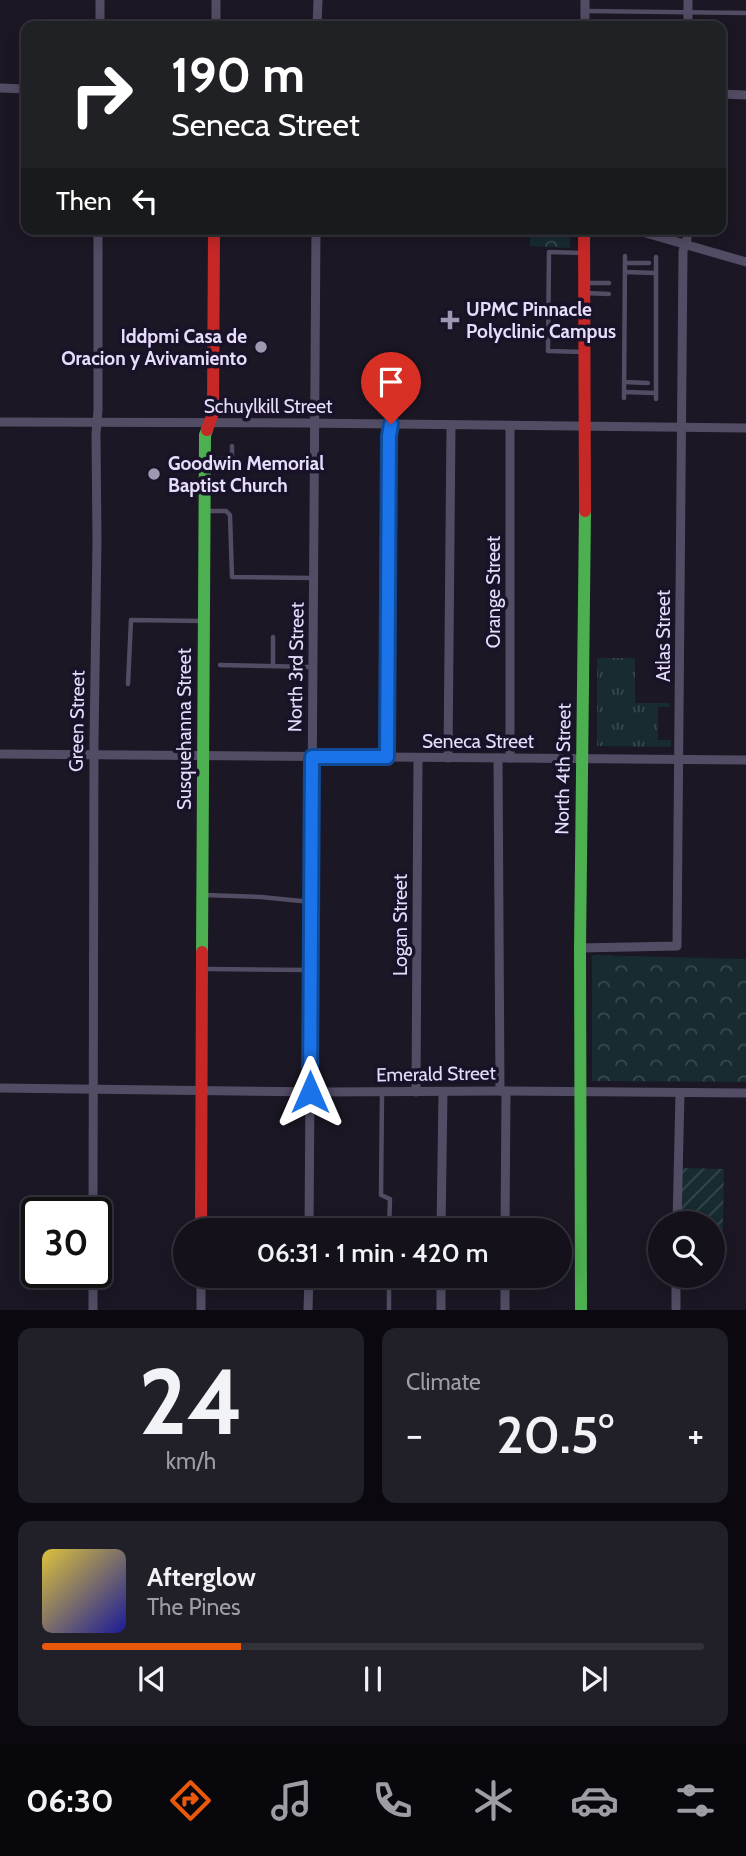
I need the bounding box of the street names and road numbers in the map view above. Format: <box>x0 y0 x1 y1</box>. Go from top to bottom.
street label: Schuylkill Street <box>204 395 333 418</box>
street label: Orange Street <box>482 535 505 648</box>
street label: Atlas Street <box>652 589 675 682</box>
street label: North 3rd Street <box>283 601 309 732</box>
street label: Susquehanna Street <box>173 647 196 810</box>
street label: Green Street <box>65 669 89 772</box>
street label: North 4th Street <box>550 703 576 835</box>
street label: Seneca Street <box>422 730 535 753</box>
street label: Logan Street <box>389 873 412 976</box>
street label: Emerald Street <box>376 1061 497 1087</box>

